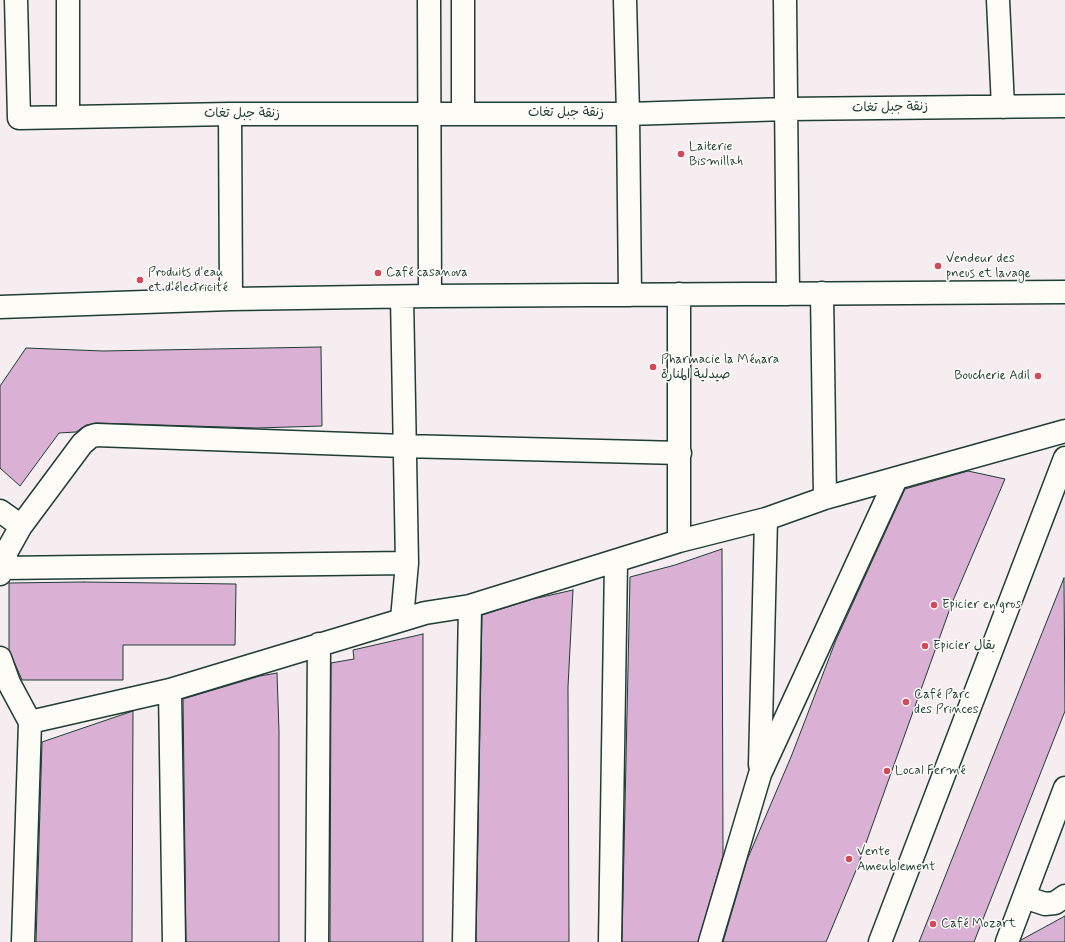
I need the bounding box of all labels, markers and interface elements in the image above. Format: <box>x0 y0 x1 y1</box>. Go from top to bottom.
street label: زنقة جبل تغات <box>852 100 928 116</box>
street label: زنقة جبل تغات <box>528 105 604 121</box>
street label: زنقة جبل تغات <box>204 106 280 122</box>
place label: Laiterie Bismillah <box>689 139 743 170</box>
marker: Laiterie Bismillah <box>676 149 686 159</box>
place label: Vendeur des pneus et lavage <box>946 251 1031 282</box>
marker: Vendeur des pneus et lavage <box>933 261 943 271</box>
place label: Produits d'eau et d'électricité <box>148 265 228 296</box>
place label: Café casanova <box>386 265 468 281</box>
marker: Café casanova <box>373 268 383 278</box>
marker: Produits d'eau et d'électricité <box>135 275 145 285</box>
place label: Pharmacie la Ménara صيدلية المنارة <box>661 352 779 383</box>
marker: Pharmacie la Ménara صيدلية المنارة <box>648 362 658 372</box>
place label: Boucherie Adil <box>954 368 1030 384</box>
marker: Boucherie Adil <box>1033 371 1043 381</box>
place label: Epicier en gros <box>942 597 1021 613</box>
marker: Epicier en gros <box>929 600 939 610</box>
place label: Epicier بقال <box>933 638 996 654</box>
marker: Epicier بقال <box>920 641 930 651</box>
place label: Café Parc des Princes <box>914 687 979 718</box>
marker: Café Parc des Princes <box>901 697 911 707</box>
place label: Local Fermé <box>895 763 965 779</box>
marker: Local Fermé <box>882 766 892 776</box>
place label: Vente Ameublement <box>857 844 935 875</box>
marker: Vente Ameublement <box>844 854 854 864</box>
place label: Café Mozart <box>941 916 1016 932</box>
marker: Café Mozart <box>928 919 938 929</box>

